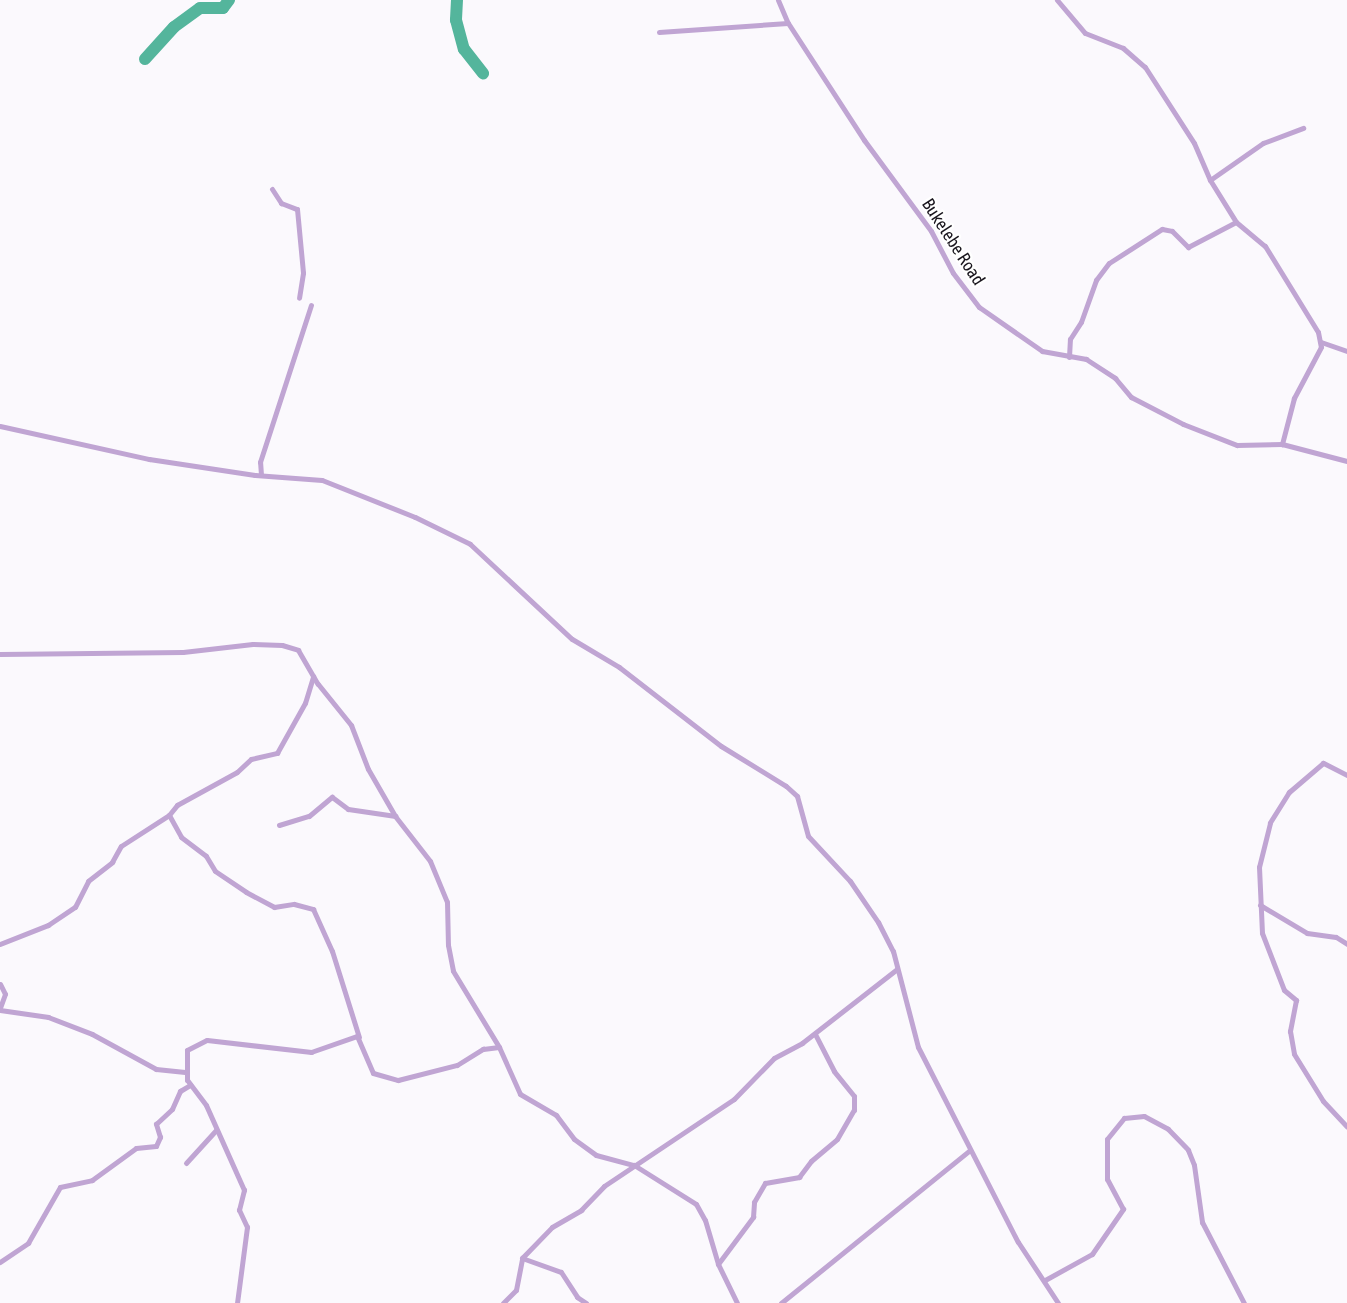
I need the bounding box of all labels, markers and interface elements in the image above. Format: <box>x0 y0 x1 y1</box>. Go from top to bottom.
street label: Bukelebe Road <box>917 194 989 290</box>

